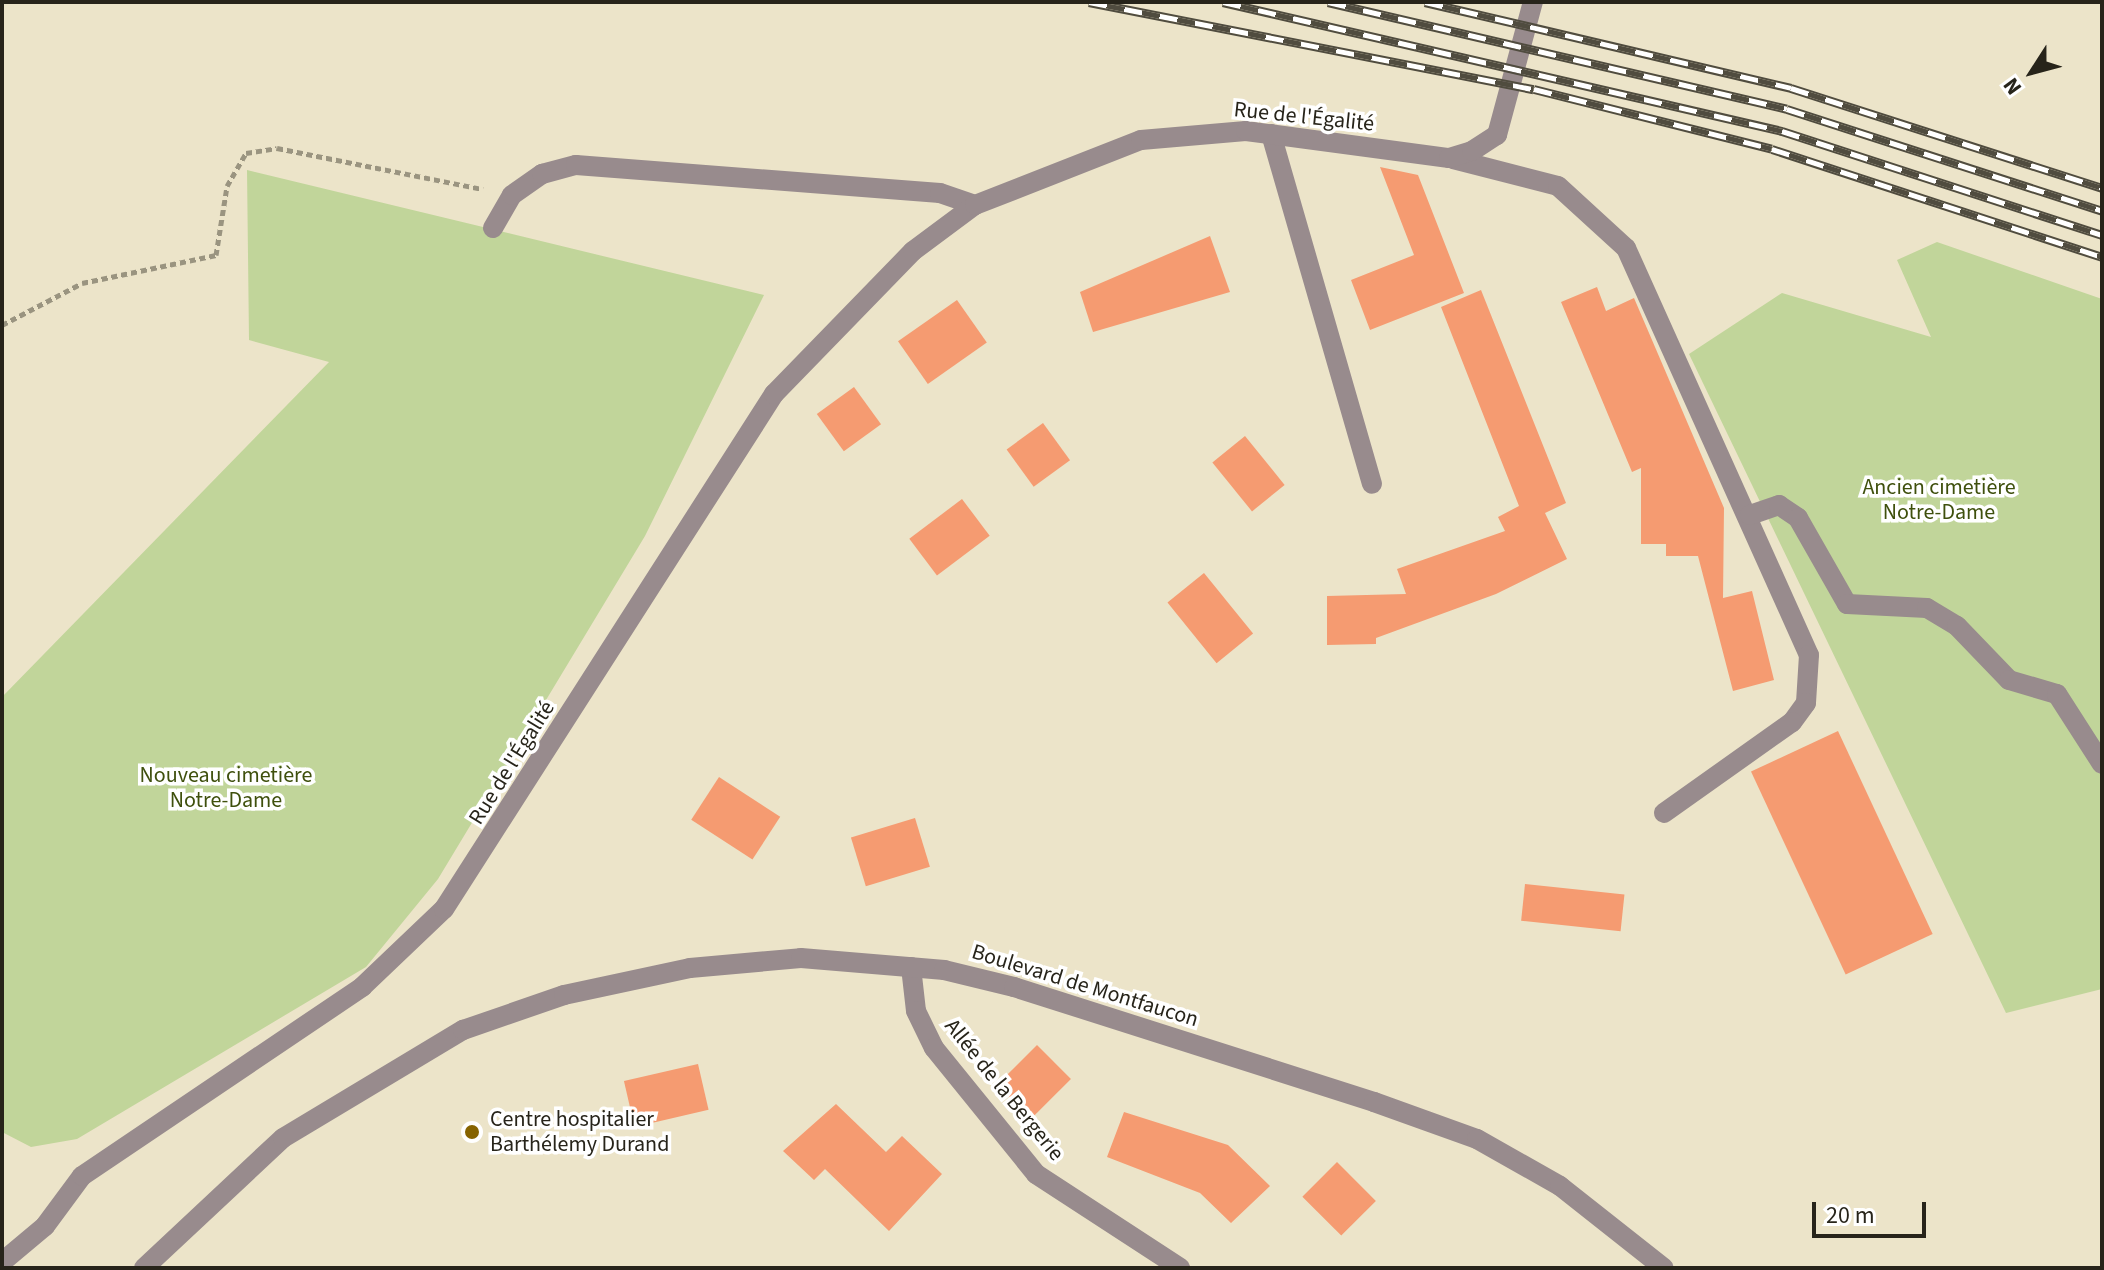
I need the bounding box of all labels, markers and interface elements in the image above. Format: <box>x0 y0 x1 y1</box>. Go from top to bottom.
north arrow <box>1992 32 2072 112</box>
text: N <box>1995 71 2030 101</box>
street label: Rue de l'Égalité <box>1233 97 1375 137</box>
park label: Ancien cimetière Notre-Dame <box>1862 474 2016 526</box>
street label: Rue de l'Égalité <box>463 696 561 830</box>
park label: Nouveau cimetière Notre-Dame <box>140 762 312 814</box>
street label: Boulevard de Montfaucon <box>968 939 1202 1033</box>
street label: Allée de la Bergerie <box>939 1014 1069 1166</box>
place label: Centre hospitalier Barthélemy Durand <box>490 1106 669 1158</box>
marker: Centre hospitalier Barthélemy Durand <box>461 1121 483 1143</box>
scale bar <box>1816 1186 1930 1236</box>
text: 20 m <box>1826 1198 1875 1233</box>

